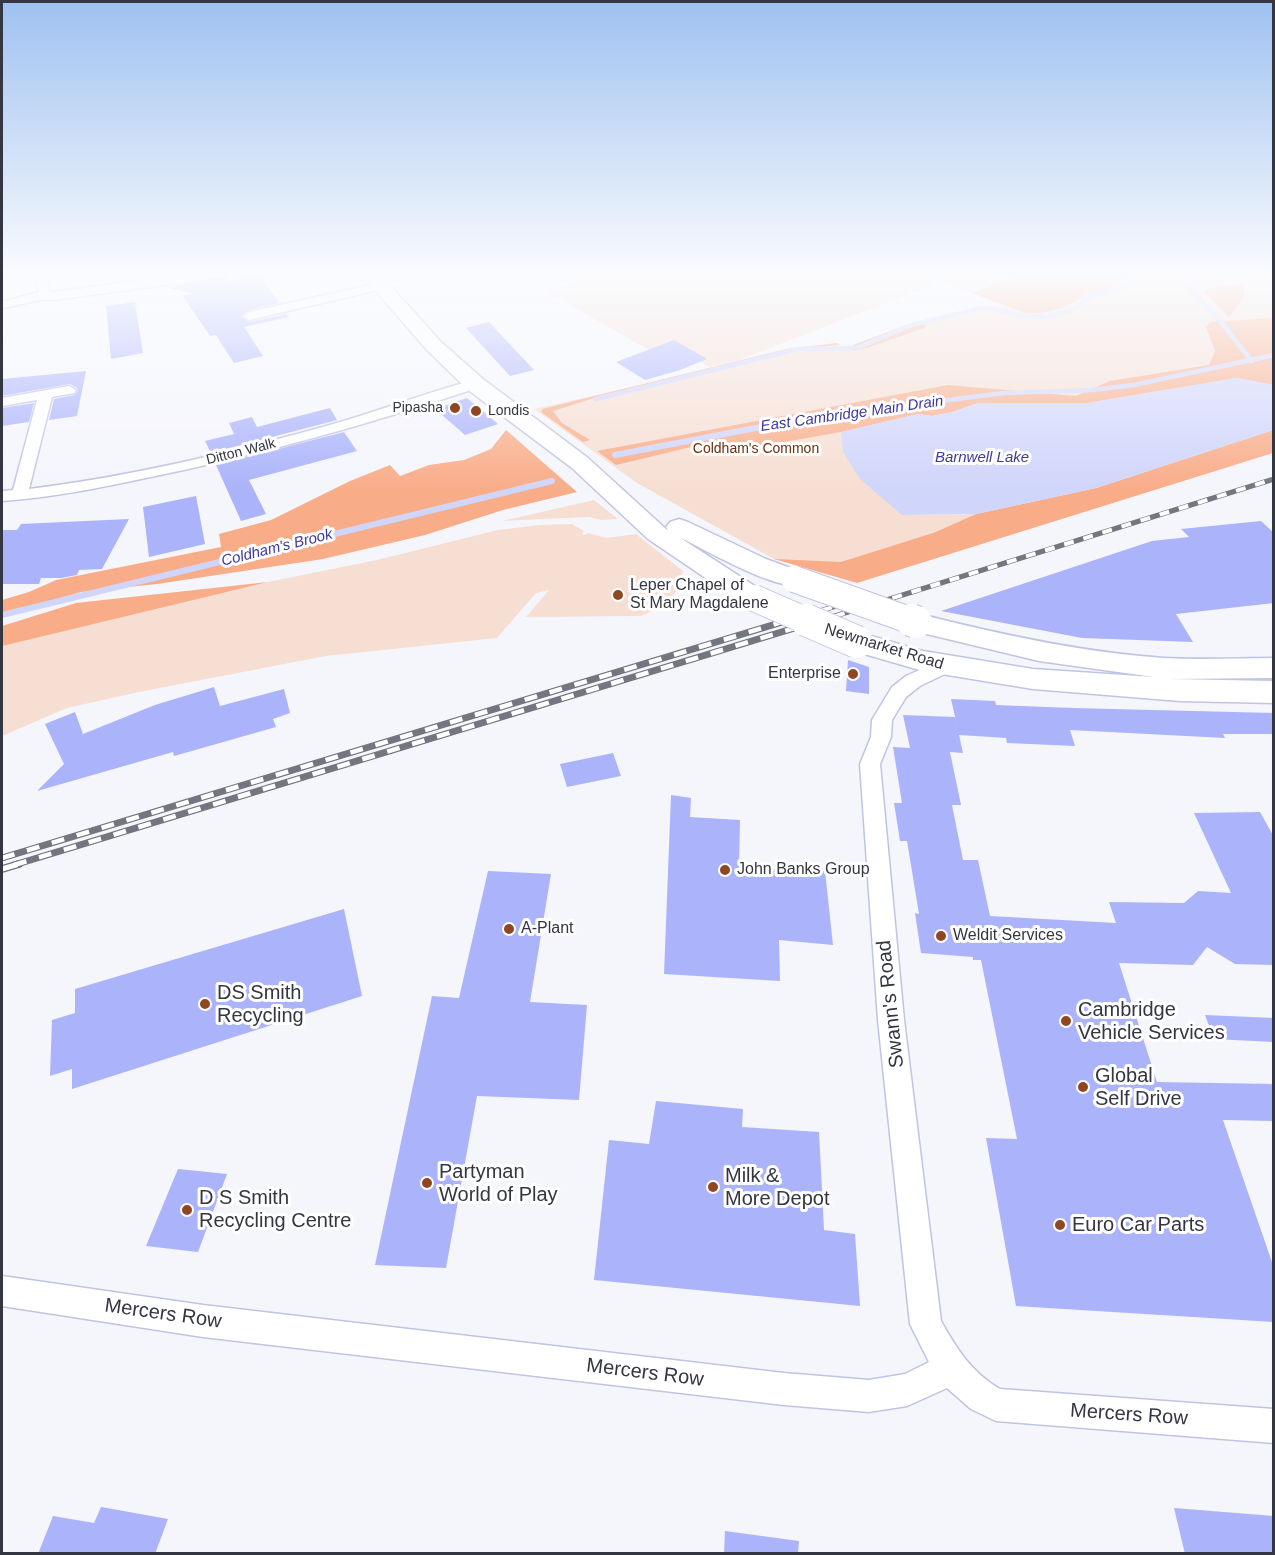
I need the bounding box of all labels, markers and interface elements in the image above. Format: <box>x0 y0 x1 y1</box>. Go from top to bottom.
water label: East Cambridge Main Drain <box>760 392 944 436</box>
place label: Pipasha <box>392 400 443 416</box>
marker: Pipasha <box>448 401 462 415</box>
place label: Londis <box>488 403 529 419</box>
marker: Londis <box>469 404 483 418</box>
street label: Ditton Walk <box>204 435 278 469</box>
park label: Coldham's Common <box>693 441 819 457</box>
water label: Barnwell Lake <box>935 449 1029 467</box>
water label: Coldham's Brook <box>220 526 334 570</box>
place label: Leper Chapel of St Mary Magdalene <box>630 576 769 614</box>
marker: Leper Chapel of St Mary Magdalene <box>611 588 625 602</box>
street label: Newmarket Road <box>822 620 946 674</box>
place label: Enterprise <box>768 664 841 684</box>
marker: Enterprise <box>846 667 860 681</box>
place label: John Banks Group <box>737 860 870 880</box>
marker: John Banks Group <box>718 863 732 877</box>
place label: A-Plant <box>521 919 573 939</box>
marker: A-Plant <box>502 922 516 936</box>
place label: Weldit Services <box>953 926 1063 946</box>
marker: Weldit Services <box>934 929 948 943</box>
street label: Swann's Road <box>872 939 910 1069</box>
place label: DS Smith Recycling <box>217 981 304 1028</box>
marker: DS Smith Recycling <box>198 997 212 1011</box>
place label: Cambridge Vehicle Services <box>1078 998 1225 1045</box>
marker: Cambridge Vehicle Services <box>1059 1014 1073 1028</box>
place label: Global Self Drive <box>1095 1064 1182 1111</box>
marker: Global Self Drive <box>1076 1080 1090 1094</box>
place label: Partyman World of Play <box>439 1160 558 1207</box>
place label: Milk & More Depot <box>725 1164 829 1211</box>
marker: Partyman World of Play <box>420 1176 434 1190</box>
marker: Milk & More Depot <box>706 1180 720 1194</box>
place label: D S Smith Recycling Centre <box>199 1186 351 1233</box>
marker: D S Smith Recycling Centre <box>180 1203 194 1217</box>
place label: Euro Car Parts <box>1072 1213 1204 1237</box>
marker: Euro Car Parts <box>1053 1218 1067 1232</box>
street label: Mercers Row <box>103 1294 223 1334</box>
street label: Mercers Row <box>585 1354 705 1392</box>
street label: Mercers Row <box>1069 1399 1189 1431</box>

